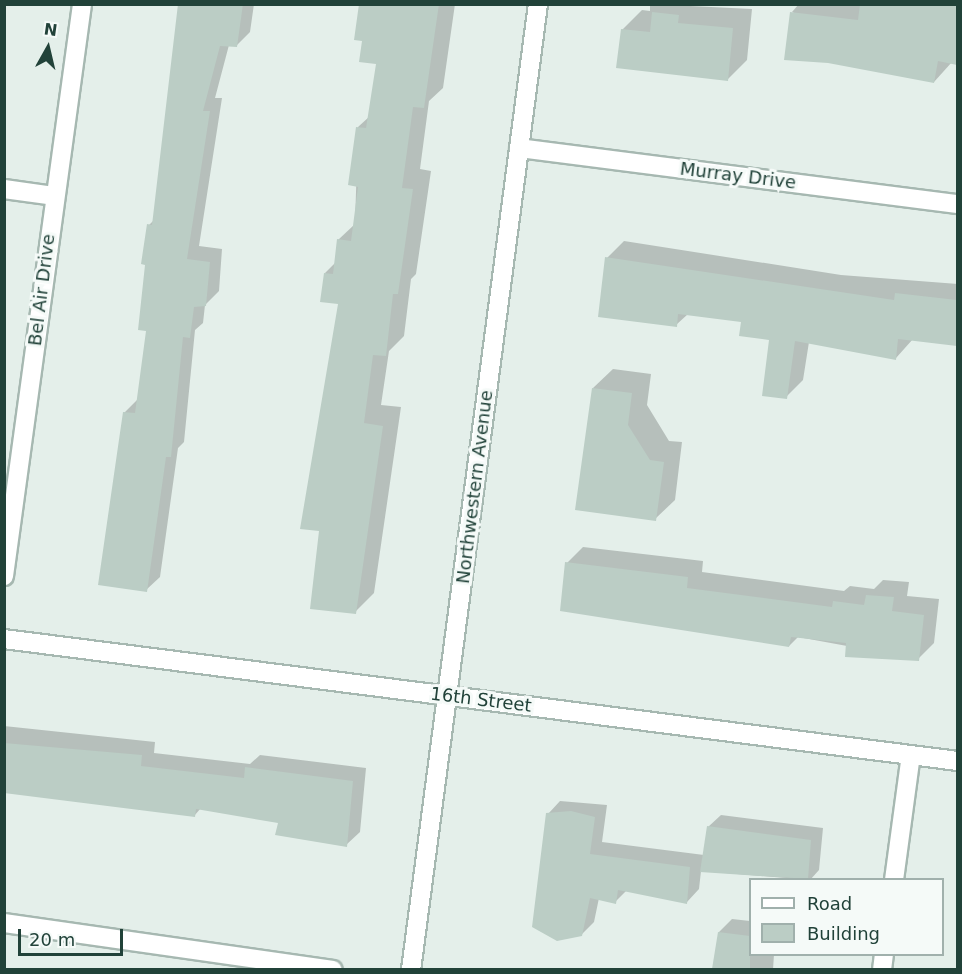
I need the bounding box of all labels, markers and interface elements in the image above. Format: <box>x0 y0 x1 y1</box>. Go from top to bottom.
north arrow <box>18 18 78 78</box>
text: N <box>43 19 59 40</box>
street label: Murray Drive <box>679 158 797 194</box>
street label: Bel Air Drive <box>24 233 60 347</box>
street label: Northwestern Avenue <box>452 389 498 585</box>
street label: 16th Street <box>429 683 533 717</box>
legend <box>749 878 944 956</box>
text: Road <box>807 893 852 914</box>
scale bar <box>21 917 126 955</box>
text: Building <box>807 923 880 944</box>
text: 20 m <box>29 929 75 950</box>

